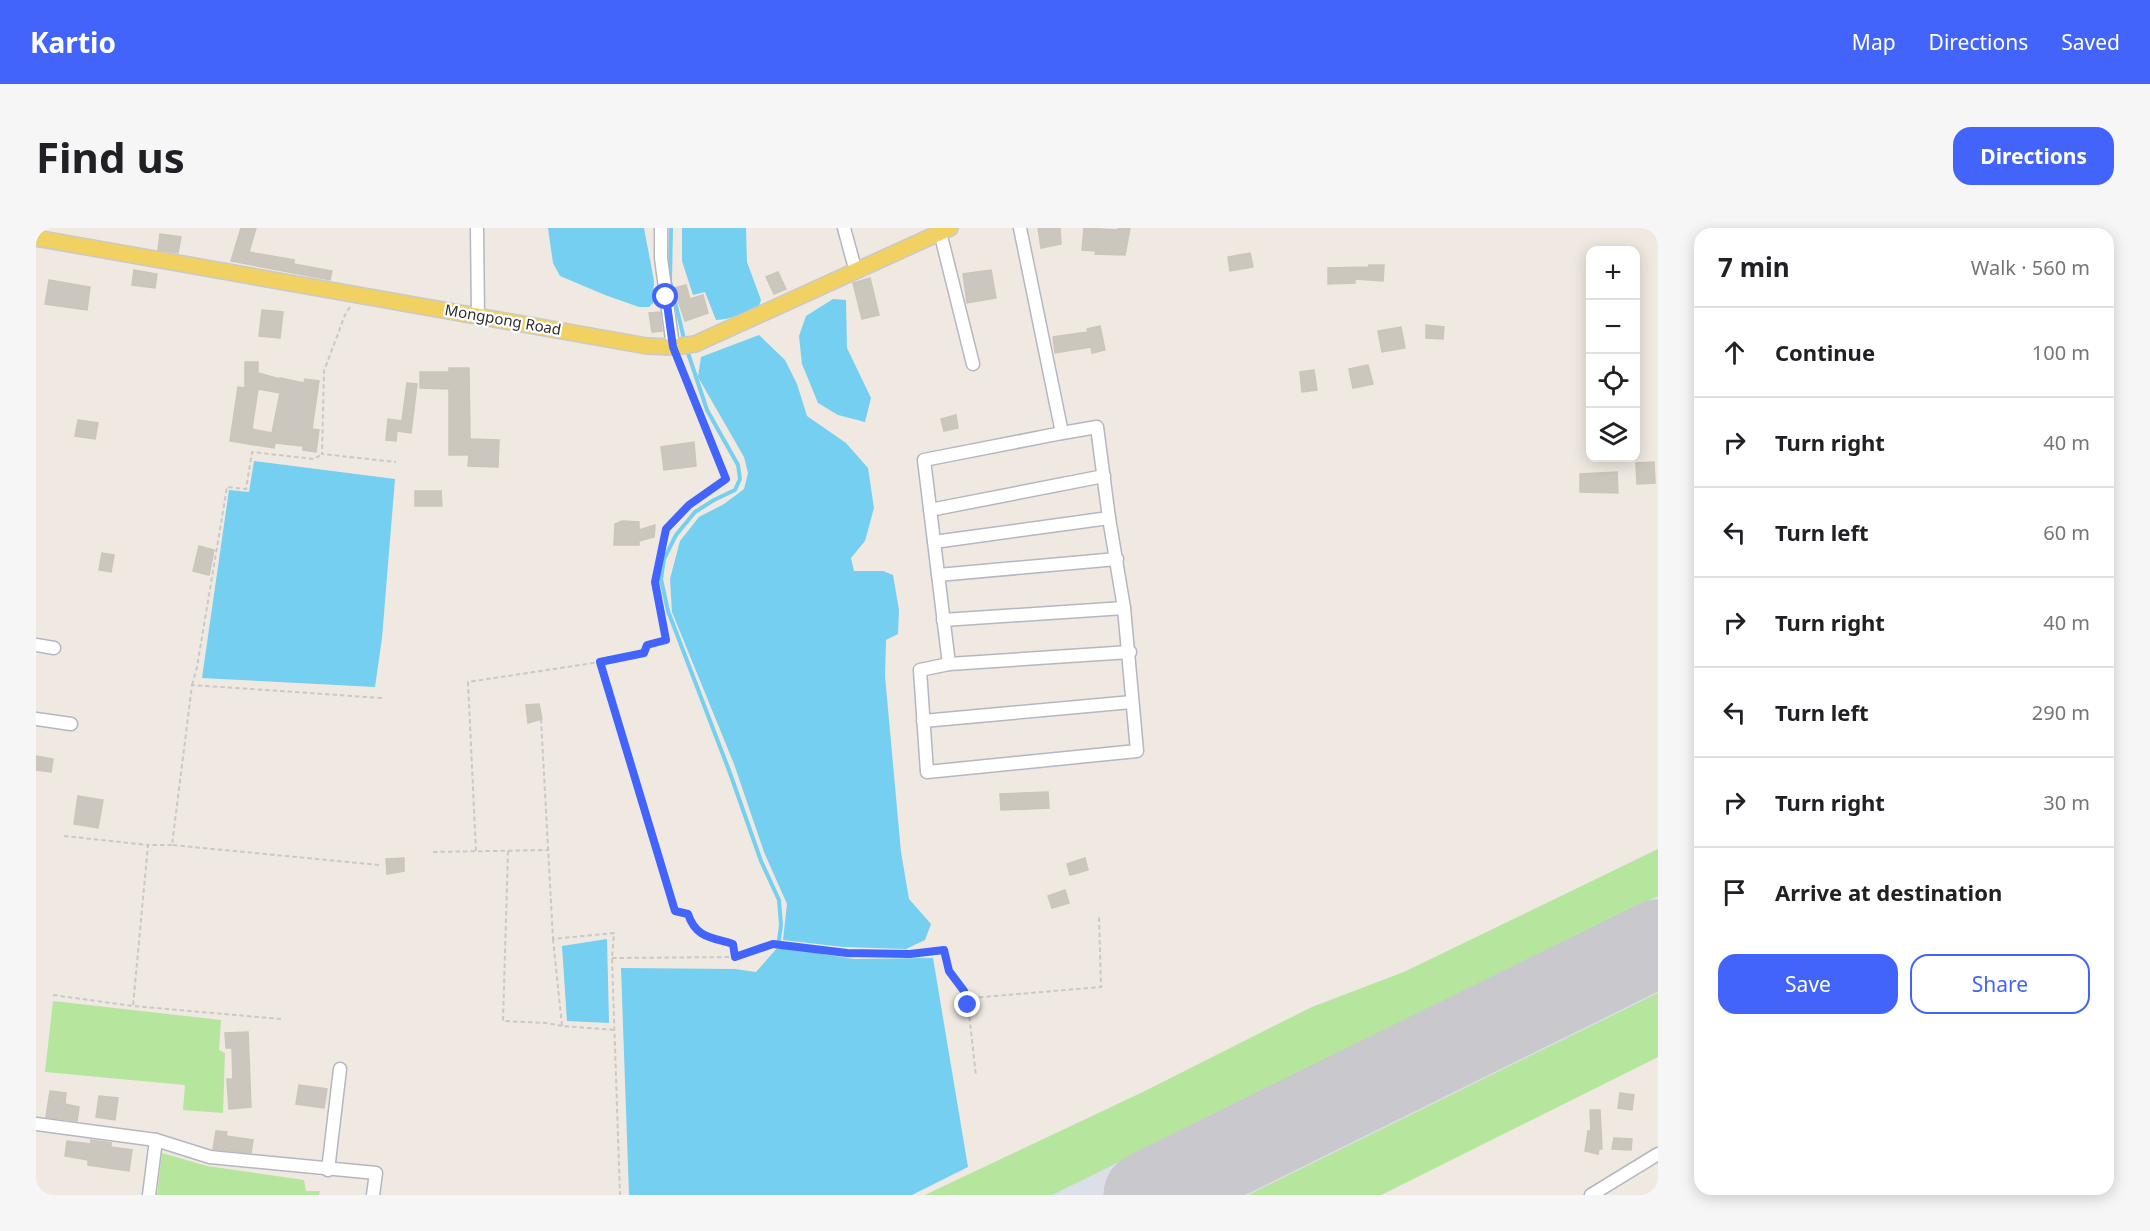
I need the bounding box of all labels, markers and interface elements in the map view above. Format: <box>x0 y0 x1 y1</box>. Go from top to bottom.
text: Kartio <box>30 23 116 61</box>
text: Map <box>1852 28 1896 56</box>
text: Directions <box>1929 28 2028 56</box>
text: Saved <box>2061 28 2120 56</box>
button: Directions <box>1953 127 2114 185</box>
text: Find us <box>36 128 185 185</box>
map controls <box>1586 246 1640 462</box>
button: + <box>1586 246 1640 300</box>
text: 7 min <box>1718 249 1790 285</box>
text: Walk · 560 m <box>1971 254 2090 281</box>
route start <box>652 283 678 309</box>
street label: Mongpong Road <box>443 299 563 339</box>
button: − <box>1586 300 1640 354</box>
icon: ahead <box>1718 336 1751 369</box>
text: Continue <box>1775 337 1875 367</box>
text: 100 m <box>2032 339 2090 366</box>
button: locate <box>1586 354 1640 408</box>
button: layers <box>1586 408 1640 462</box>
icon: right <box>1718 426 1751 459</box>
text: Turn right <box>1775 427 1885 457</box>
text: 40 m <box>2043 429 2090 456</box>
icon: left <box>1718 516 1751 549</box>
text: Turn left <box>1775 517 1869 547</box>
text: 60 m <box>2043 519 2090 546</box>
icon: right <box>1718 606 1751 639</box>
text: Turn right <box>1775 607 1885 637</box>
text: 40 m <box>2043 609 2090 636</box>
icon: left <box>1718 696 1751 729</box>
text: Turn left <box>1775 697 1869 727</box>
text: 290 m <box>2032 699 2090 726</box>
icon: right <box>1718 786 1751 819</box>
text: Turn right <box>1775 787 1885 817</box>
text: 30 m <box>2043 789 2090 816</box>
icon: arrive <box>1718 876 1751 909</box>
text: Arrive at destination <box>1775 877 2002 907</box>
button: Save <box>1718 954 1898 1014</box>
button: Share <box>1910 954 2090 1014</box>
route end <box>954 991 980 1017</box>

